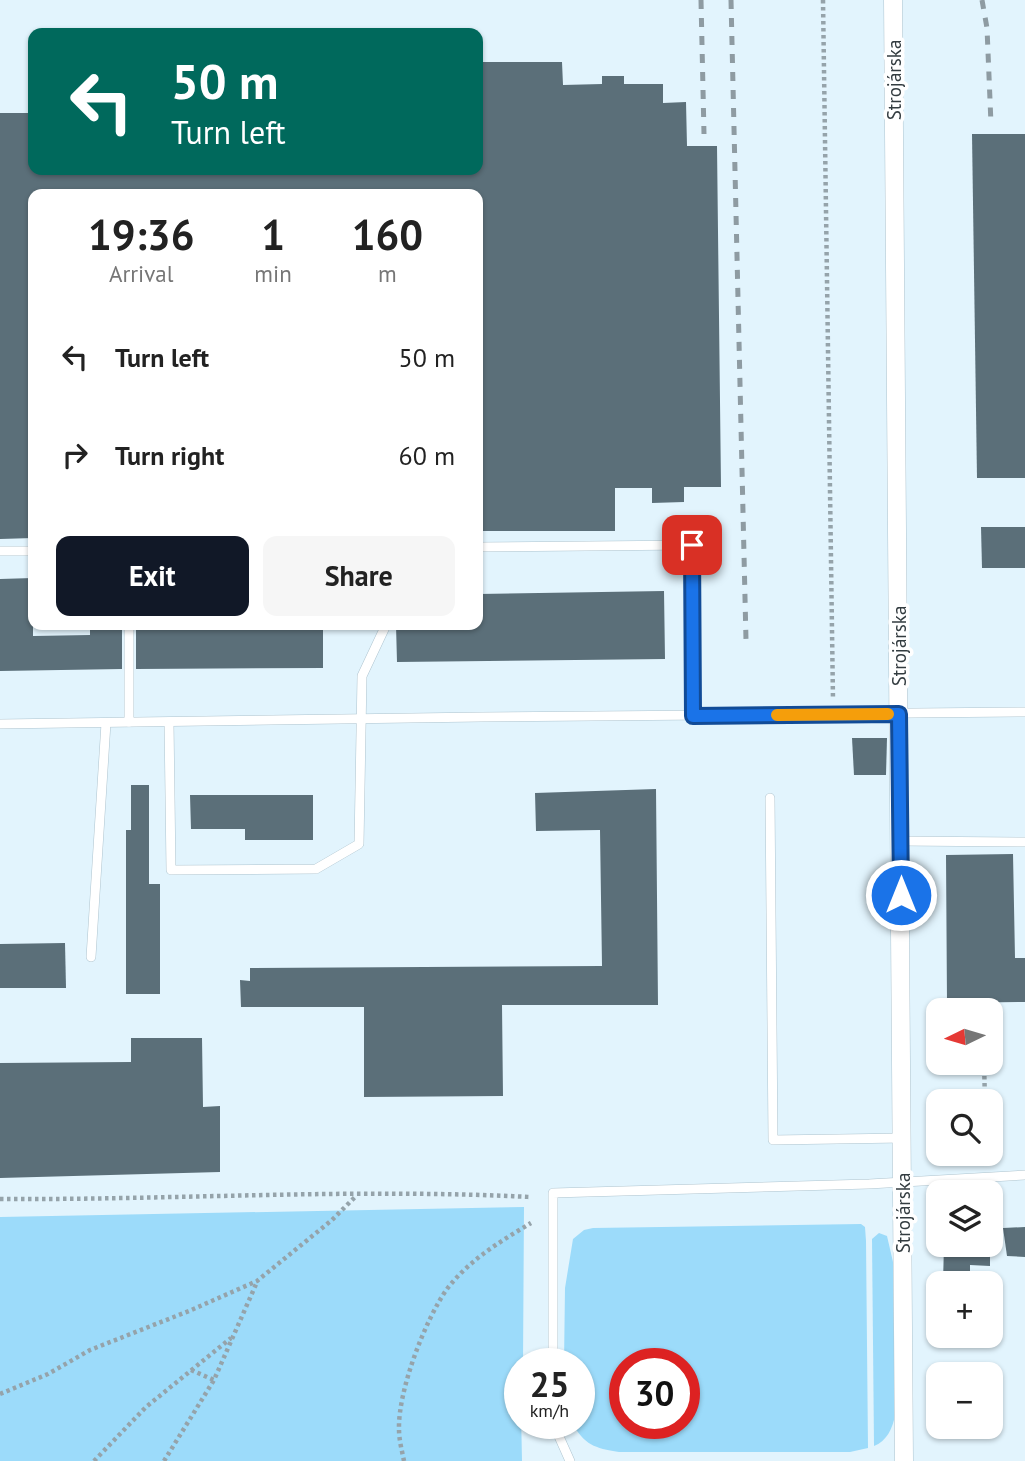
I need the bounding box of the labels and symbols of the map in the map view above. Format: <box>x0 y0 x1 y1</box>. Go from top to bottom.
street label: Strojárska <box>882 40 906 120</box>
pin <box>662 515 722 575</box>
street label: Strojárska <box>887 606 911 686</box>
position arrow <box>864 858 938 932</box>
north arrow <box>926 998 1003 1074</box>
street label: Strojárska <box>891 1173 915 1253</box>
speed limit sign: 30 <box>609 1348 700 1439</box>

